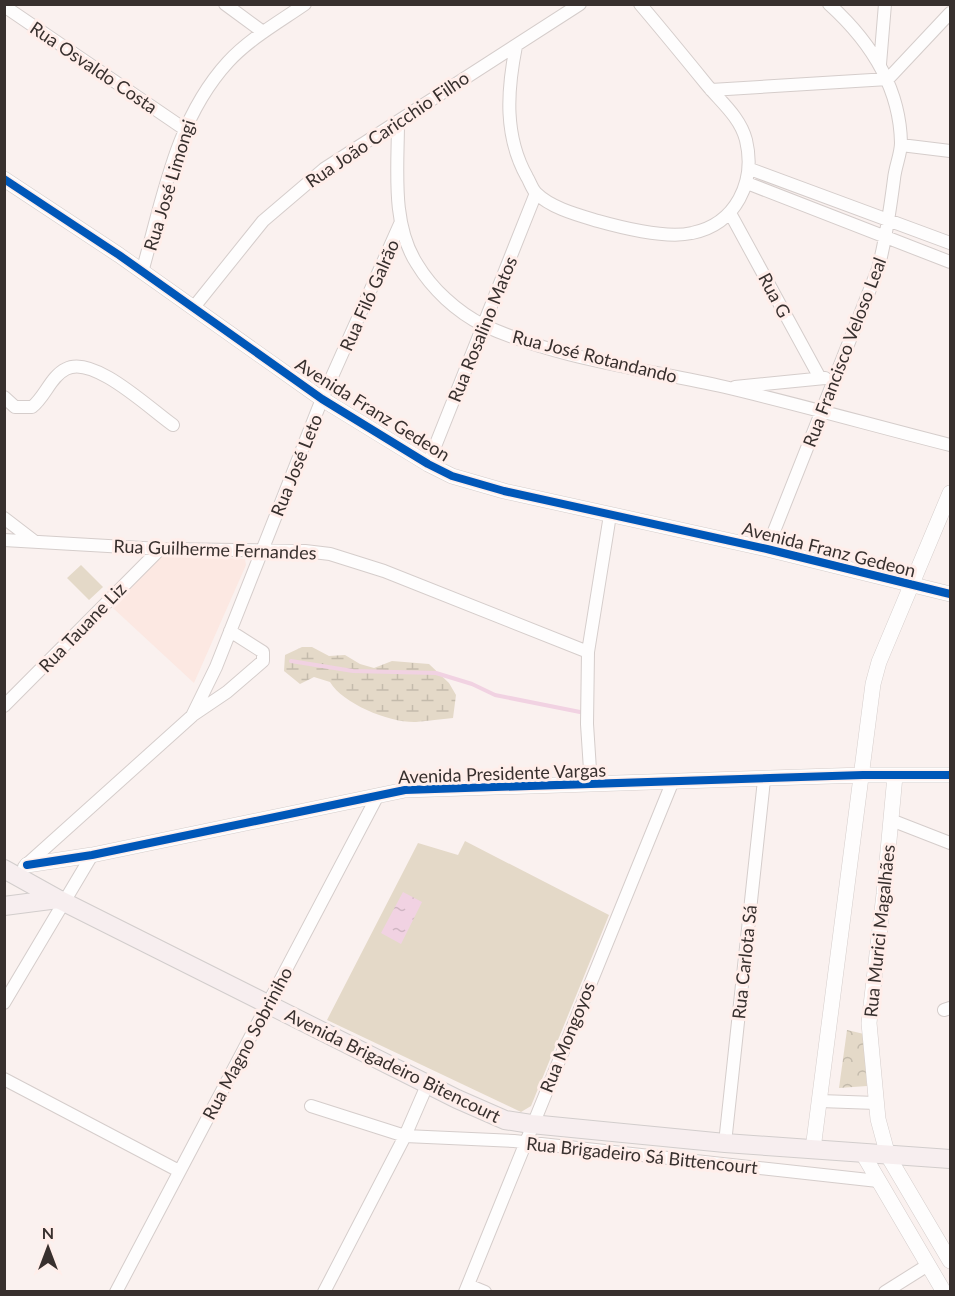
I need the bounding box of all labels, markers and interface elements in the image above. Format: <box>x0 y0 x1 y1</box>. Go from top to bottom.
street label: Rua Osvaldo Costa <box>26 16 162 118</box>
street label: Rua João Caricchio Filho <box>301 66 473 192</box>
street label: Rua José Limongi <box>139 117 199 253</box>
street label: Rua Filó Galrão <box>335 236 403 354</box>
street label: Rua Rosalino Matos <box>443 253 521 405</box>
street label: Rua Francisco Veloso Leal <box>798 254 890 450</box>
street label: Rua G <box>754 269 796 321</box>
street label: Rua José Rotandando <box>510 325 680 387</box>
street label: Avenida Franz Gedeon <box>292 353 454 465</box>
street label: Rua José Leto <box>266 411 326 519</box>
street label: Avenida Franz Gedeon <box>740 517 918 581</box>
street label: Rua Guilherme Fernandes <box>113 534 317 564</box>
street label: Rua Tauane Liz <box>34 578 130 676</box>
street label: Avenida Presidente Vargas <box>398 758 607 788</box>
street label: Rua Murici Magalhães <box>859 843 899 1019</box>
street label: Rua Carlota Sá <box>727 904 761 1020</box>
street label: Rua Magno Sobriniho <box>197 963 297 1123</box>
street label: Rua Mongoyos <box>535 978 599 1096</box>
street label: Avenida Brigadeiro Bitencourt <box>282 1003 505 1127</box>
street label: Rua Brigadeiro Sá Bittencourt <box>525 1132 759 1178</box>
north arrow <box>18 1218 78 1278</box>
text: N <box>42 1223 54 1242</box>

